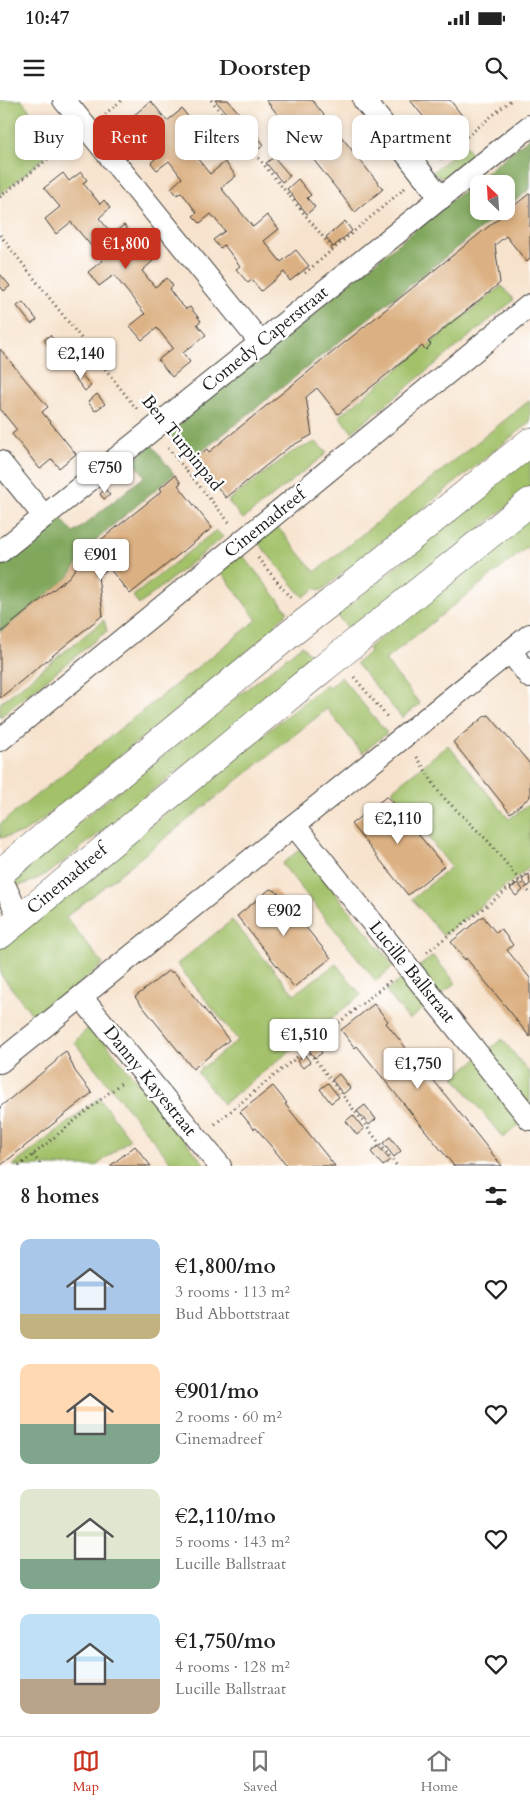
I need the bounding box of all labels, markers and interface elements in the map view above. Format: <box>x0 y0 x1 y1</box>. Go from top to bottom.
text: 10:47 <box>25 5 69 31</box>
text: Doorstep <box>219 53 311 83</box>
icon: menu <box>20 54 48 82</box>
icon: search <box>482 54 510 82</box>
chip: Buy <box>15 115 83 160</box>
chip: Rent <box>93 115 165 160</box>
chip: Filters <box>175 115 258 160</box>
chip: New <box>268 115 342 160</box>
chip: Apartment <box>352 115 469 160</box>
north arrow <box>470 175 515 220</box>
map controls <box>470 175 515 220</box>
pin: €1,800 <box>85 228 167 270</box>
text: €1,800 <box>103 233 150 255</box>
street label: Comedy Caperstraat <box>196 280 334 398</box>
pin: €2,140 <box>40 338 122 380</box>
text: €2,140 <box>58 343 105 365</box>
street label: Ben Turpinpad <box>135 390 229 497</box>
pin: €750 <box>75 452 135 494</box>
text: €750 <box>88 457 122 479</box>
street label: Cinemadreef <box>219 480 314 564</box>
pin: €901 <box>71 538 131 581</box>
text: €901 <box>84 544 118 566</box>
pin: €2,110 <box>357 802 439 845</box>
text: €2,110 <box>375 808 422 830</box>
street label: Cinemadreef <box>21 836 115 920</box>
pin: €902 <box>254 894 314 937</box>
text: €902 <box>267 900 301 922</box>
street label: Lucille Ballstraat <box>363 916 461 1029</box>
pin: €1,510 <box>263 1018 345 1061</box>
street label: Danny Kayestraat <box>98 1020 203 1142</box>
text: €1,510 <box>281 1024 328 1046</box>
pin: €1,750 <box>377 1048 459 1090</box>
text: €1,750 <box>395 1053 442 1075</box>
text: 8 homes <box>20 1182 99 1211</box>
icon: filters <box>482 1182 510 1210</box>
text: €1,800/mo <box>175 1252 276 1281</box>
icon: home <box>60 1259 120 1319</box>
icon: heart <box>482 1275 510 1303</box>
text: 3 rooms · 113 m² <box>175 1281 290 1303</box>
text: Bud Abbottstraat <box>175 1303 290 1325</box>
text: €901/mo <box>175 1377 259 1406</box>
icon: home <box>60 1384 120 1444</box>
icon: heart <box>482 1400 510 1428</box>
text: 2 rooms · 60 m² <box>175 1406 282 1428</box>
text: Cinemadreef <box>175 1428 262 1450</box>
text: €2,110/mo <box>175 1502 276 1531</box>
icon: home <box>60 1509 120 1569</box>
icon: heart <box>482 1525 510 1553</box>
text: 5 rooms · 143 m² <box>175 1531 290 1553</box>
text: Lucille Ballstraat <box>175 1553 286 1575</box>
text: €1,750/mo <box>175 1627 276 1656</box>
icon: home <box>60 1634 120 1694</box>
icon: heart <box>482 1650 510 1678</box>
text: 4 rooms · 128 m² <box>175 1656 290 1678</box>
text: Lucille Ballstraat <box>175 1678 286 1700</box>
tab: Map <box>72 1747 100 1796</box>
tab: Saved <box>243 1747 277 1796</box>
tab: Home <box>421 1747 458 1796</box>

